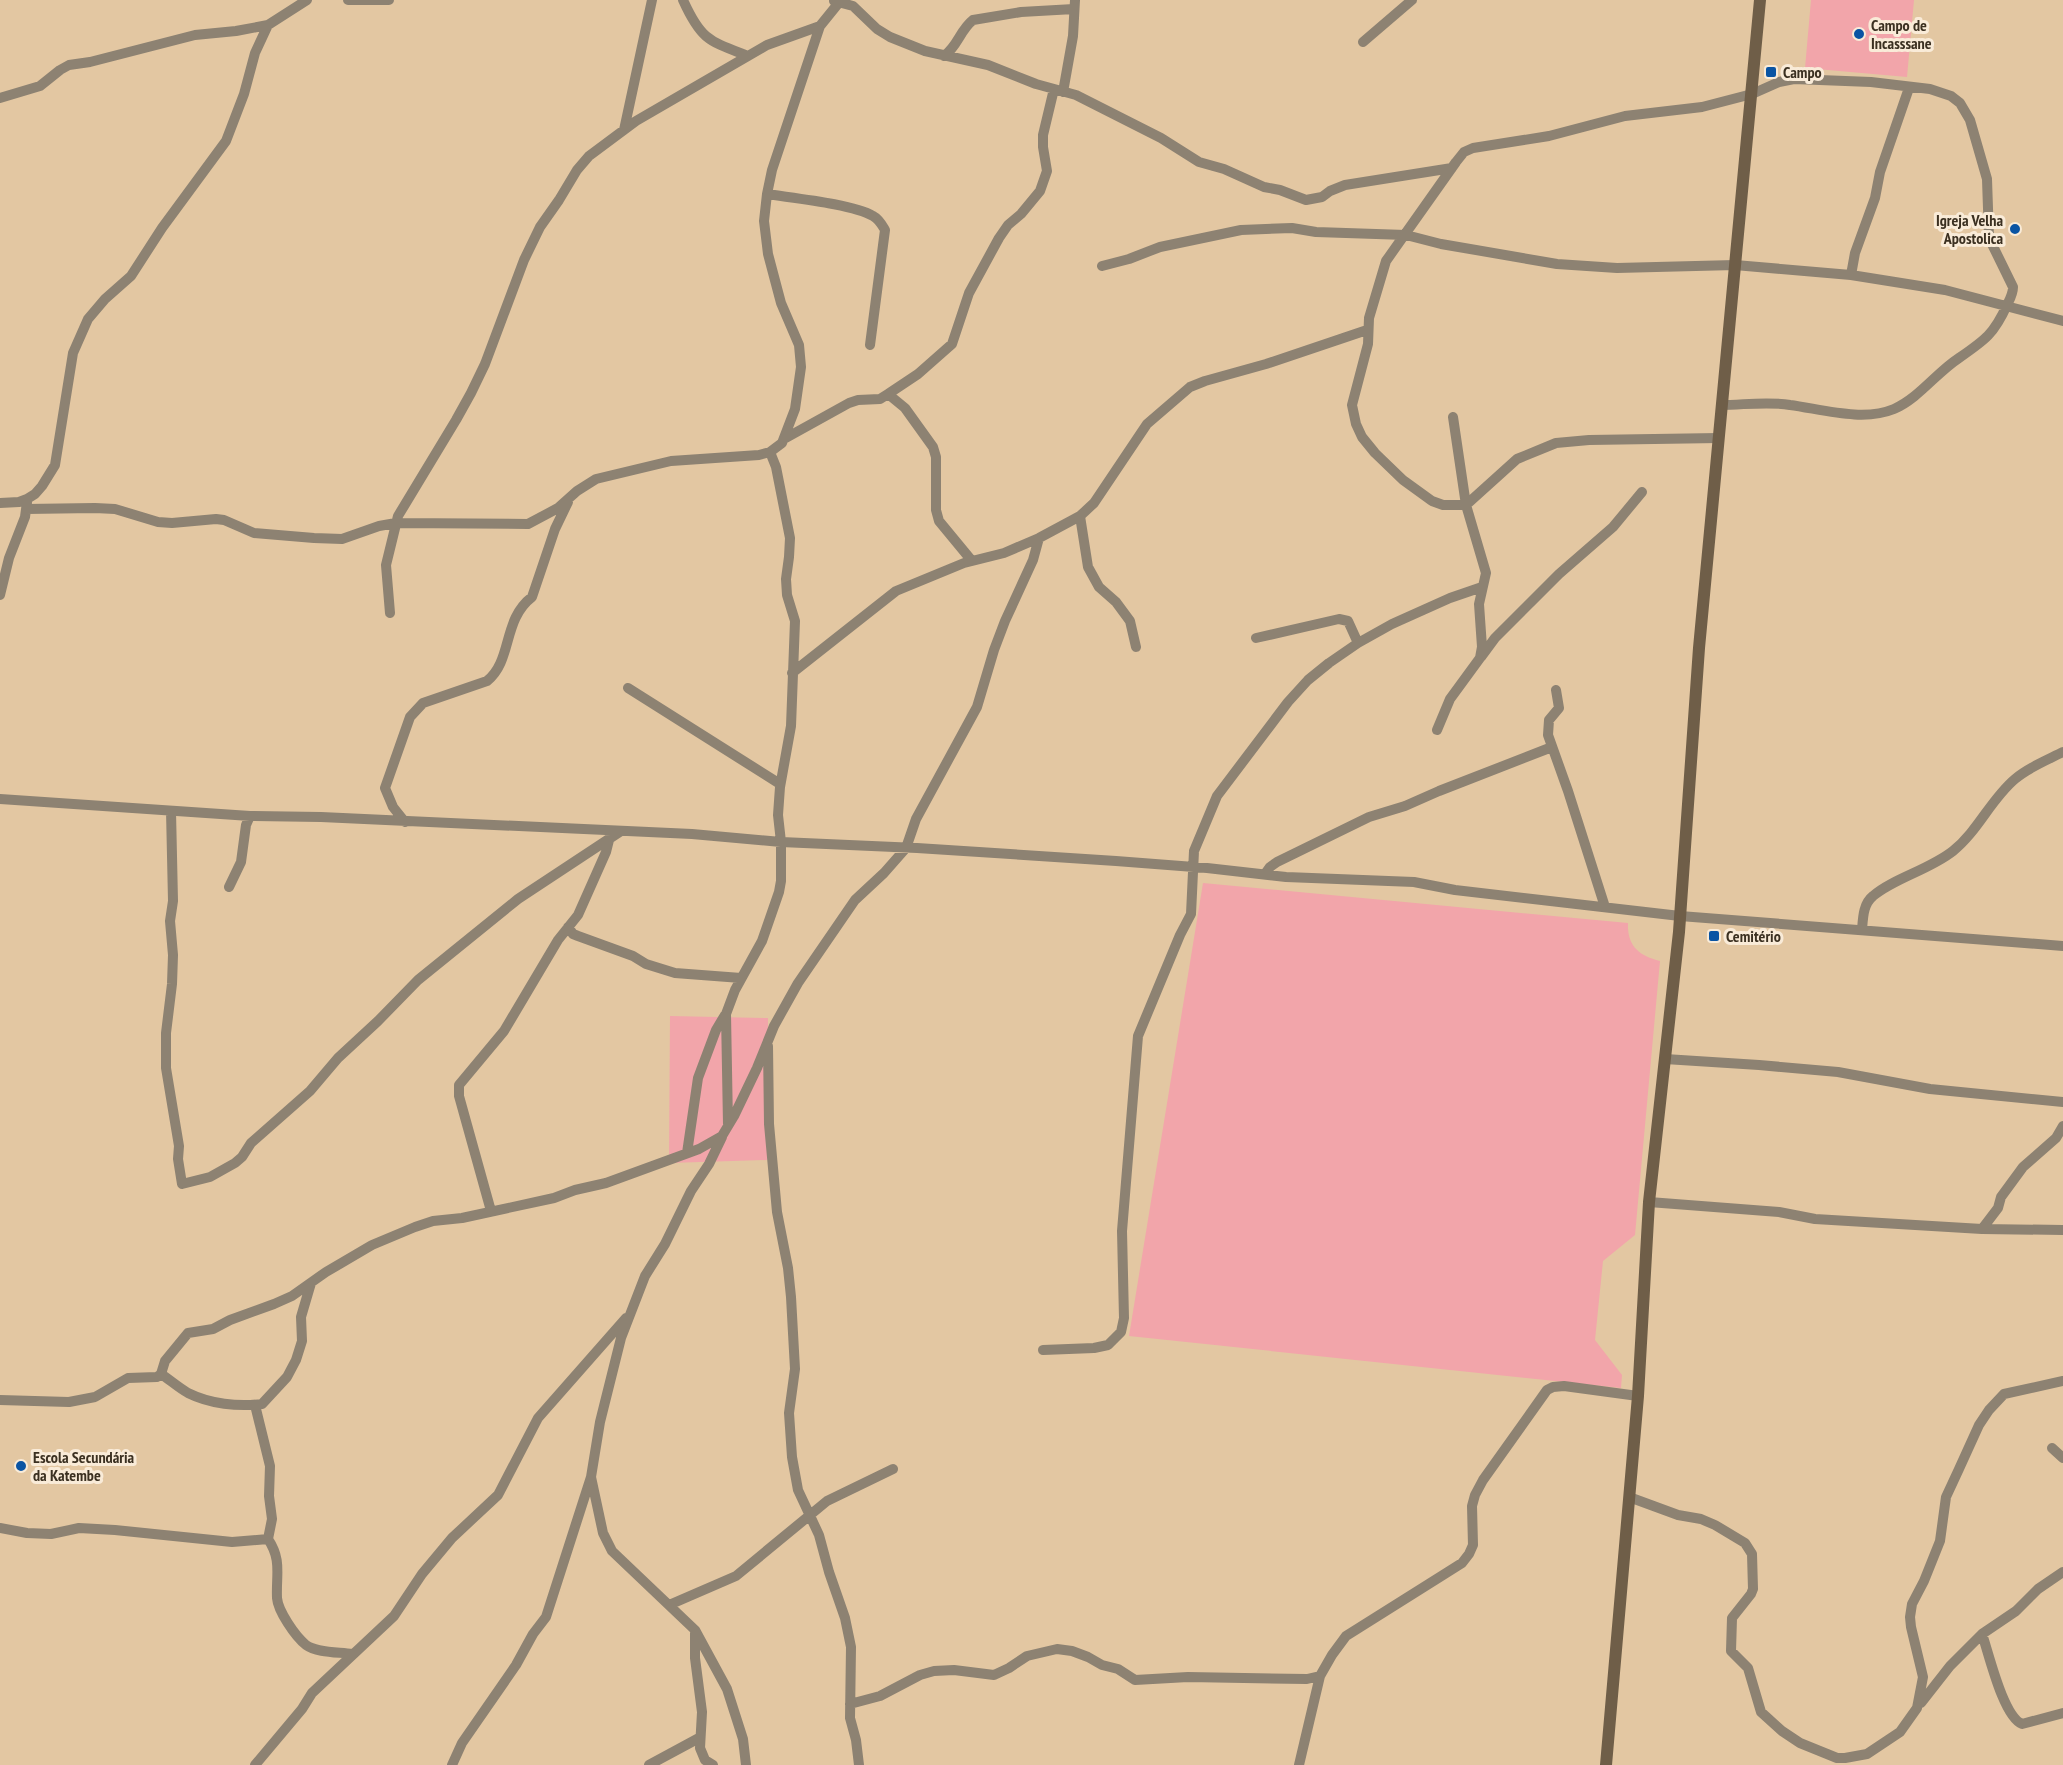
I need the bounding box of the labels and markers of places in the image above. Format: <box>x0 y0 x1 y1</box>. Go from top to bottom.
place label: Campo de Incasssane <box>1871 15 1932 53</box>
marker: Campo de Incasssane <box>1852 27 1866 41</box>
place label: Campo <box>1783 62 1822 82</box>
marker: Campo <box>1764 65 1778 79</box>
place label: Igreja Velha Apostolica <box>1936 210 2003 248</box>
marker: Igreja Velha Apostolica <box>2008 222 2022 236</box>
place label: Cemitério <box>1726 926 1781 946</box>
marker: Cemitério <box>1707 929 1721 943</box>
place label: Escola Secundária da Katembe <box>33 1447 135 1485</box>
marker: Escola Secundária da Katembe <box>14 1459 28 1473</box>

